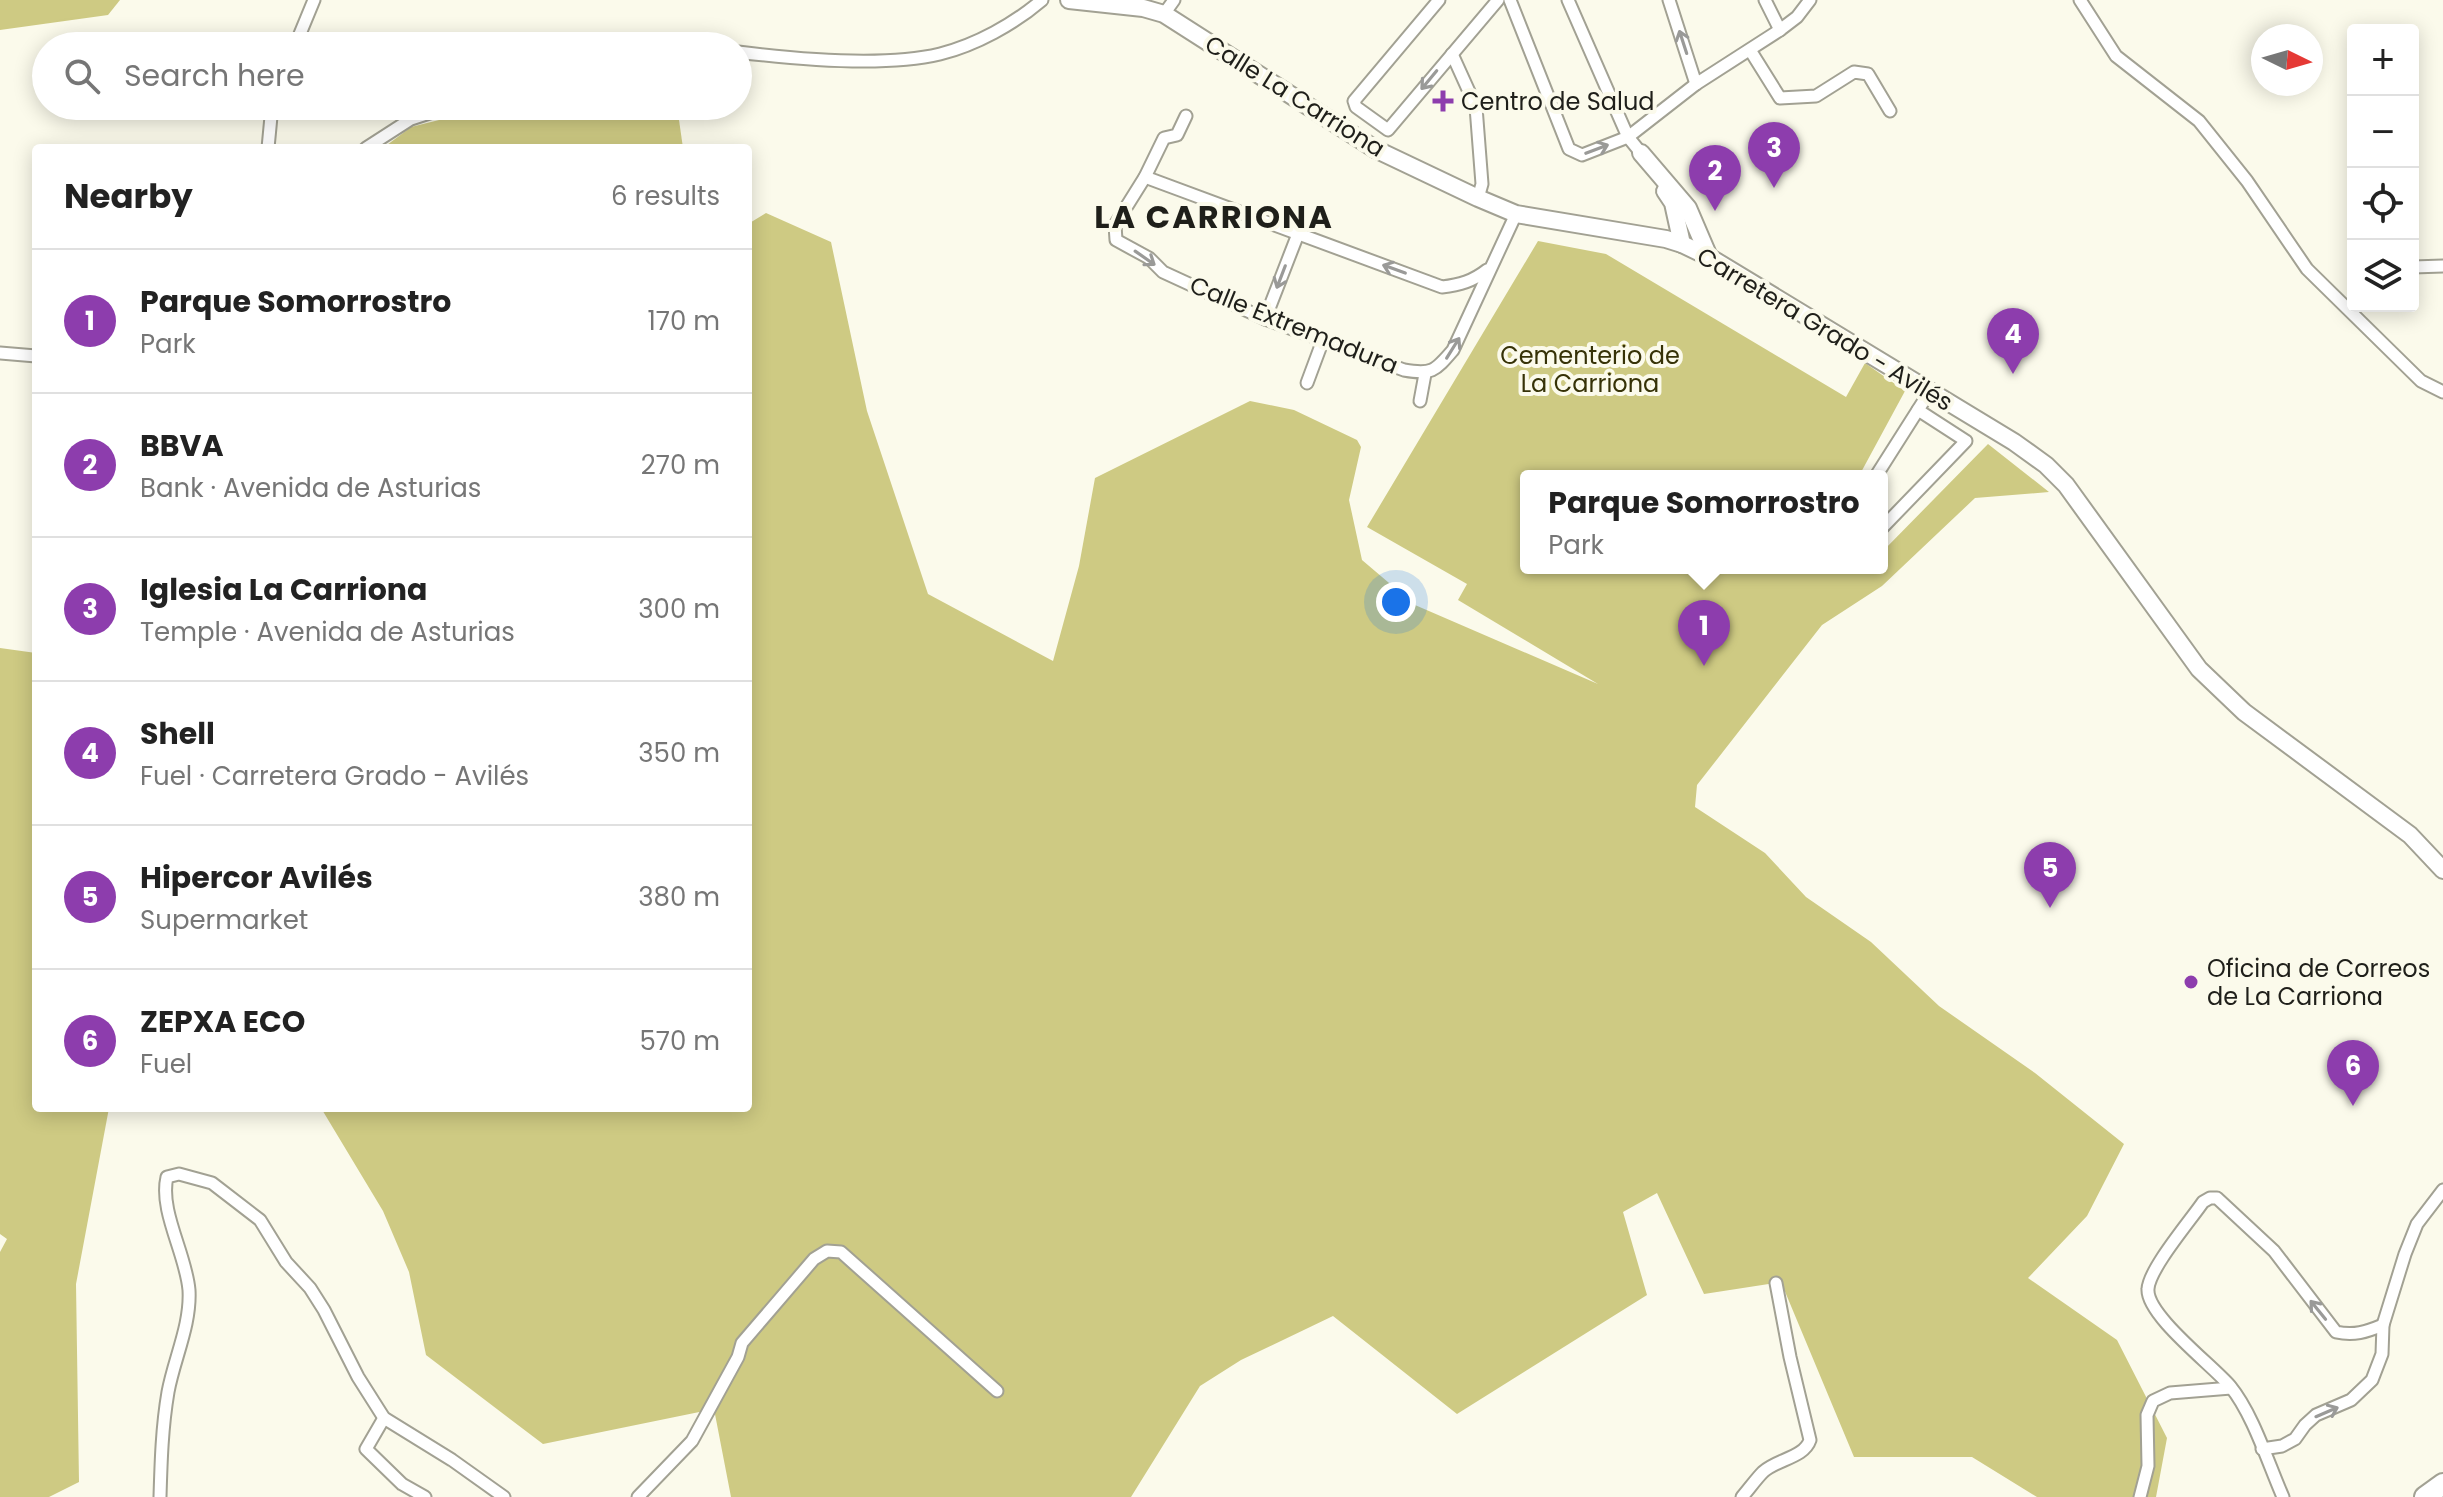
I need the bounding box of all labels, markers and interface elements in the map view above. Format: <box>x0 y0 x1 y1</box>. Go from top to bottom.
north arrow <box>2251 24 2323 96</box>
map controls <box>2347 24 2419 312</box>
button: + <box>2347 24 2419 96</box>
street label: Calle La Carriona <box>1199 27 1391 165</box>
one-way arrow <box>1674 30 1689 55</box>
search box <box>32 32 752 120</box>
icon: search <box>60 54 104 98</box>
text: Search here <box>124 54 305 97</box>
one-way arrow <box>1420 70 1438 90</box>
place label: Centro de Salud <box>1461 85 1655 118</box>
marker: Centro de Salud <box>1432 90 1454 112</box>
button: − <box>2347 96 2419 168</box>
pin: 3 <box>1748 122 1800 188</box>
one-way arrow <box>1584 141 1609 155</box>
pin: 2 <box>1689 145 1741 211</box>
button: locate <box>2347 168 2419 240</box>
text: Nearby <box>64 172 193 220</box>
text: 6 results <box>611 178 720 214</box>
district label: LA CARRIONA <box>1094 194 1334 239</box>
street label: Carretera Grado - Avilés <box>1691 239 1959 419</box>
button: layers <box>2347 240 2419 312</box>
one-way arrow <box>1134 250 1156 266</box>
one-way arrow <box>1381 261 1406 276</box>
one-way arrow <box>1273 264 1287 289</box>
street label: Calle Extremadura <box>1185 268 1403 382</box>
text: Parque Somorrostro <box>140 280 451 323</box>
text: 1 <box>85 303 95 339</box>
text: 170 m <box>647 303 720 339</box>
pin: 4 <box>1987 308 2039 374</box>
text: Park <box>140 326 196 362</box>
one-way arrow <box>1444 337 1461 359</box>
park label: Cementerio de La Carriona <box>1500 339 1680 400</box>
text: BBVA <box>140 424 224 467</box>
text: 2 <box>83 447 97 483</box>
text: 270 m <box>641 447 720 483</box>
text: Bank · Avenida de Asturias <box>140 470 481 506</box>
popup <box>1520 470 1888 574</box>
text: Parque Somorrostro <box>1548 481 1860 524</box>
text: Park <box>1548 527 1604 563</box>
text: Iglesia La Carriona <box>140 568 427 611</box>
your location <box>1376 582 1416 622</box>
text: 3 <box>82 591 98 627</box>
text: 300 m <box>638 591 720 627</box>
pin: 1 <box>1678 600 1730 666</box>
text: Temple · Avenida de Asturias <box>140 614 515 650</box>
text: Shell <box>140 712 215 755</box>
text: 4 <box>81 735 99 771</box>
text: 350 m <box>638 735 720 771</box>
text: Fuel · Carretera Grado - Avilés <box>140 758 529 794</box>
pin: 5 <box>2024 842 2076 908</box>
text: Hipercor Avilés <box>140 856 373 899</box>
text: 5 <box>82 879 98 915</box>
text: 380 m <box>638 879 720 915</box>
text: Supermarket <box>140 902 308 938</box>
place label: Oficina de Correos de La Carriona <box>2207 952 2430 1013</box>
marker: Oficina de Correos de La Carriona <box>2182 973 2200 991</box>
text: ZEPXA ECO <box>140 1000 305 1043</box>
text: 6 <box>82 1023 98 1059</box>
text: 570 m <box>639 1023 720 1059</box>
pin: 6 <box>2327 1040 2379 1106</box>
text: Fuel <box>140 1046 192 1082</box>
one-way arrow <box>2309 1300 2327 1321</box>
one-way arrow <box>2314 1403 2338 1418</box>

